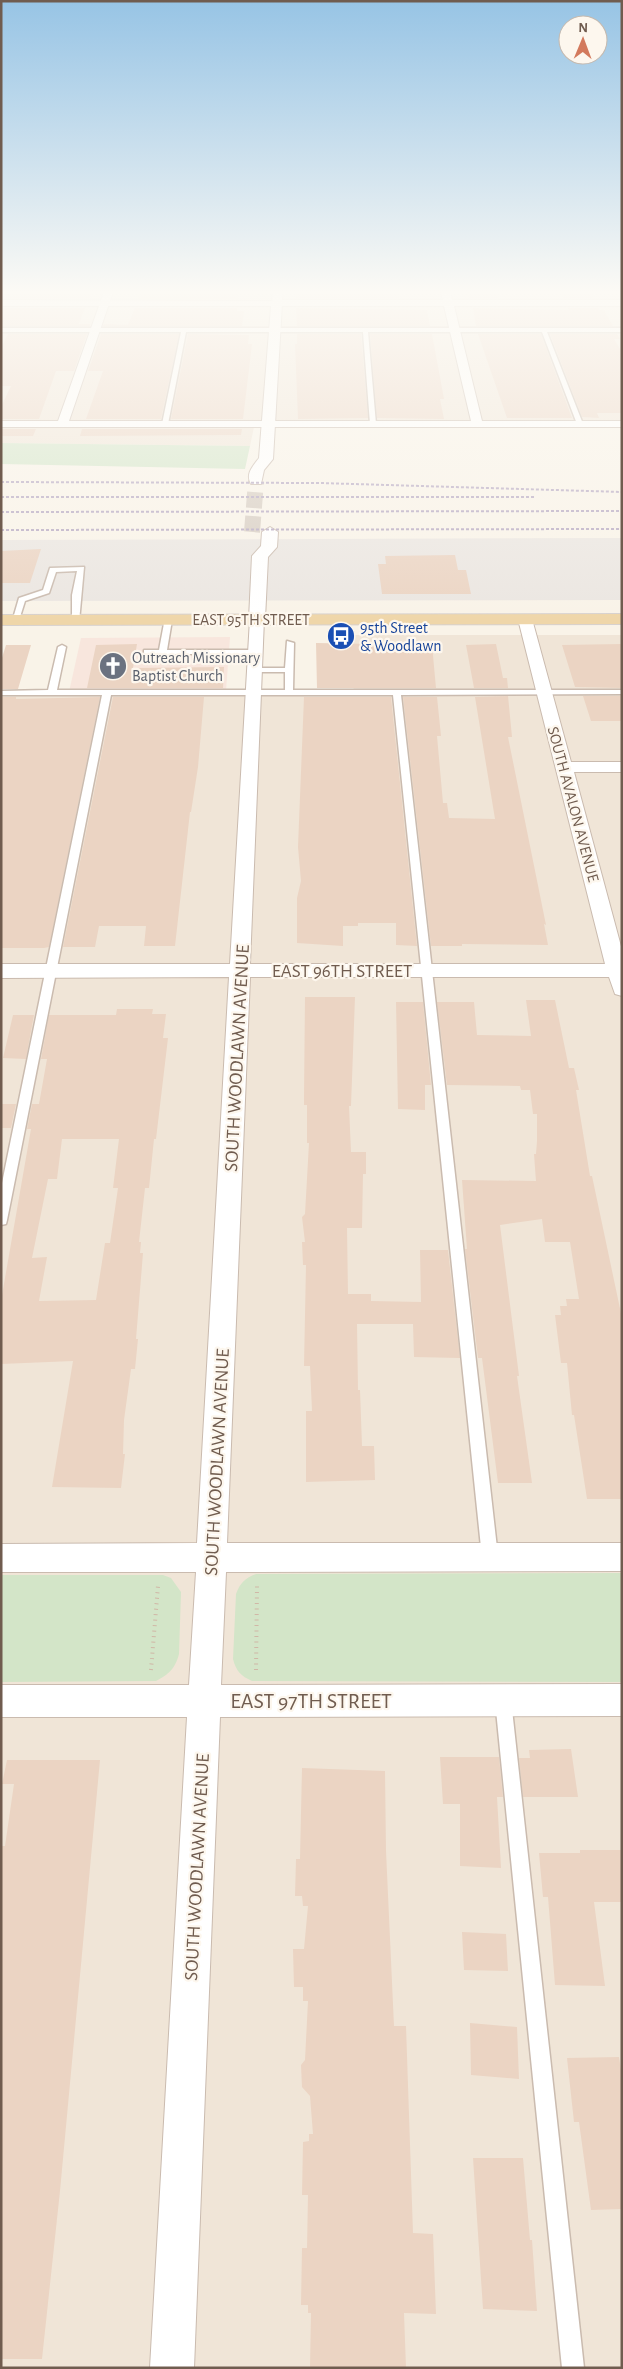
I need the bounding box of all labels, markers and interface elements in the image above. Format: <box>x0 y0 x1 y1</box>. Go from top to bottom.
north arrow <box>558 15 608 65</box>
text: N <box>578 21 588 35</box>
street label: EAST 95TH STREET <box>192 612 310 628</box>
place label: 95th Street & Woodlawn <box>360 620 442 654</box>
bus stop icon: 95th Street & Woodlawn <box>326 621 356 651</box>
place label: Outreach Missionary Baptist Church <box>132 650 260 684</box>
church icon: Outreach Missionary Baptist Church <box>98 651 128 681</box>
street label: SOUTH AVALON AVENUE <box>545 725 602 884</box>
street label: SOUTH WOODLAWN AVENUE <box>222 944 253 1172</box>
street label: EAST 96TH STREET <box>272 962 412 981</box>
street label: SOUTH WOODLAWN AVENUE <box>202 1348 233 1576</box>
street label: EAST 97TH STREET <box>230 1690 392 1712</box>
street label: SOUTH WOODLAWN AVENUE <box>182 1753 213 1981</box>

